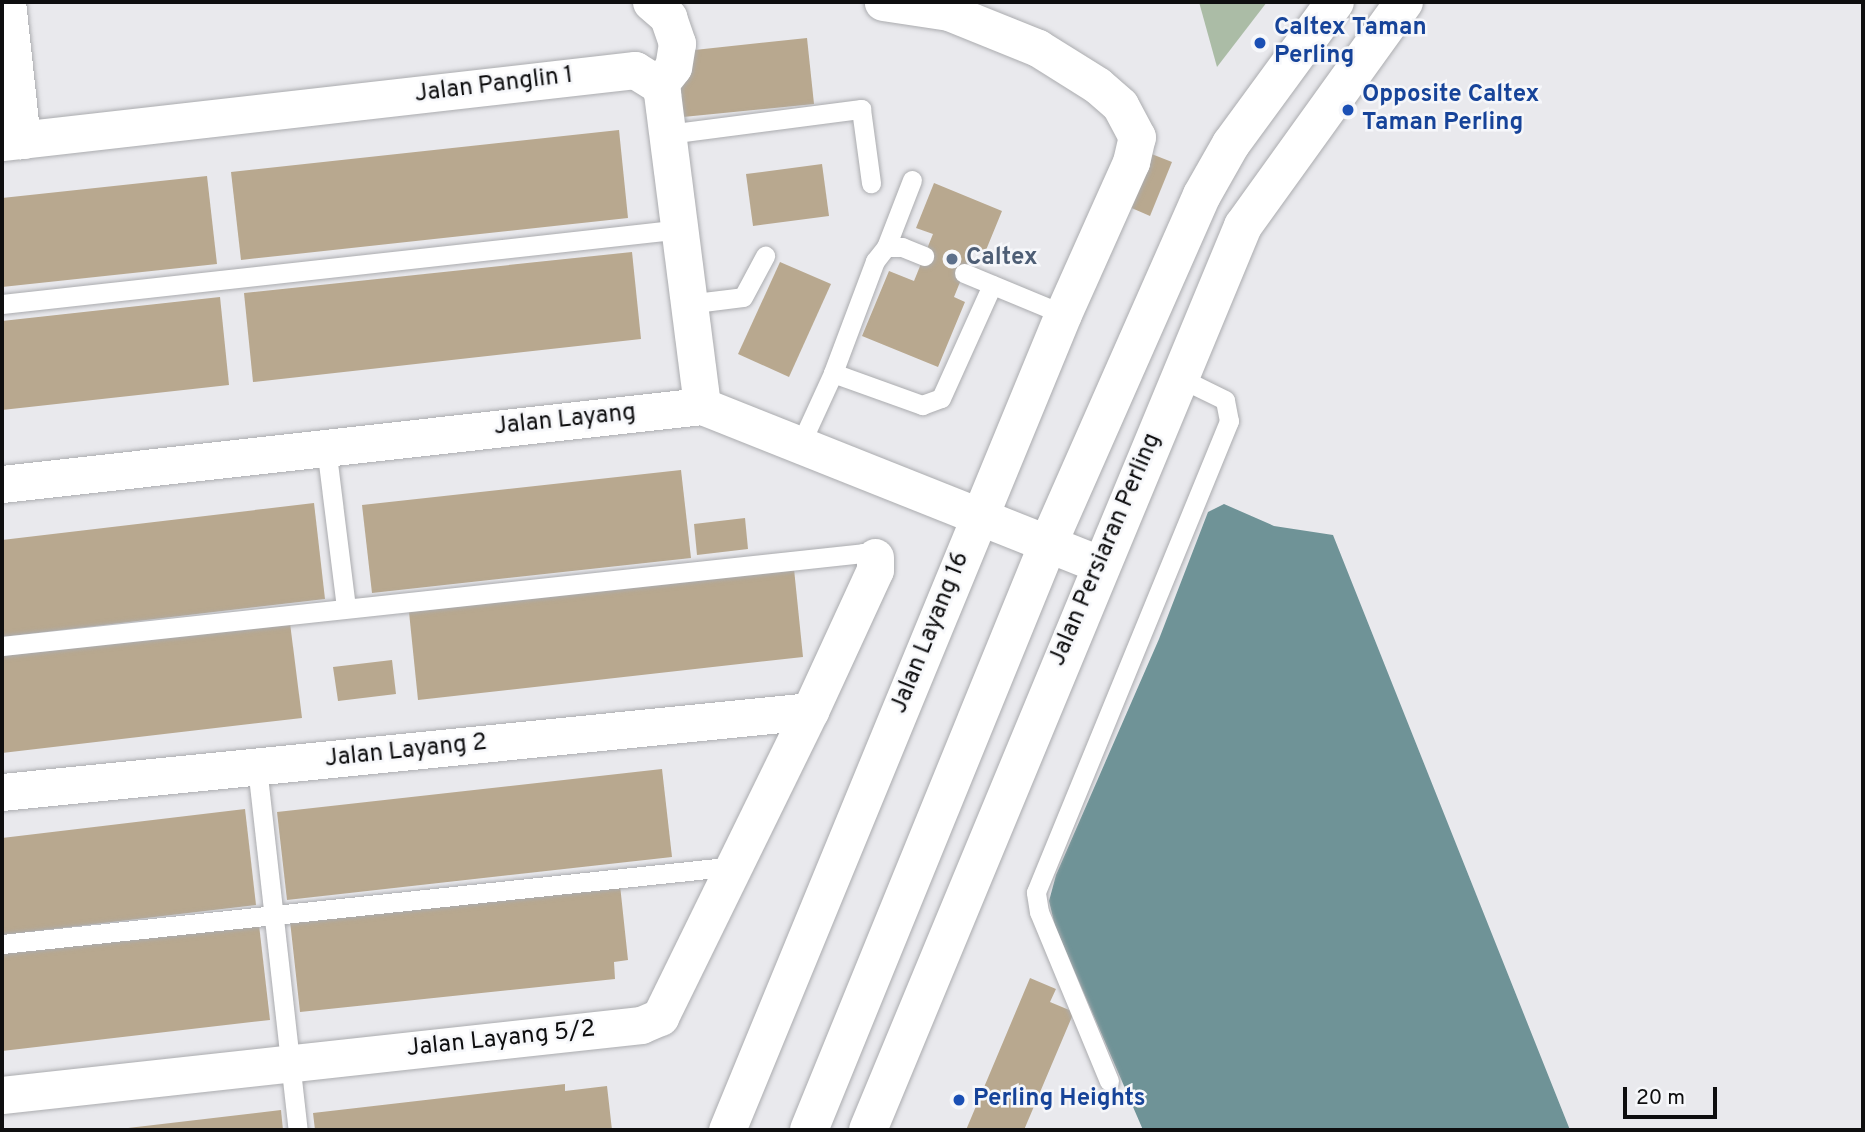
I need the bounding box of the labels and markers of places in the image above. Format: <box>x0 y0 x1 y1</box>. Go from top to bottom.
place label: Caltex Taman Perling <box>1274 15 1427 71</box>
marker: Caltex Taman Perling <box>1252 35 1268 51</box>
place label: Opposite Caltex Taman Perling <box>1362 82 1539 138</box>
marker: Opposite Caltex Taman Perling <box>1340 102 1356 118</box>
place label: Caltex <box>966 245 1038 273</box>
marker: Caltex <box>944 251 960 267</box>
place label: Perling Heights <box>973 1086 1146 1114</box>
marker: Perling Heights <box>951 1092 967 1108</box>

